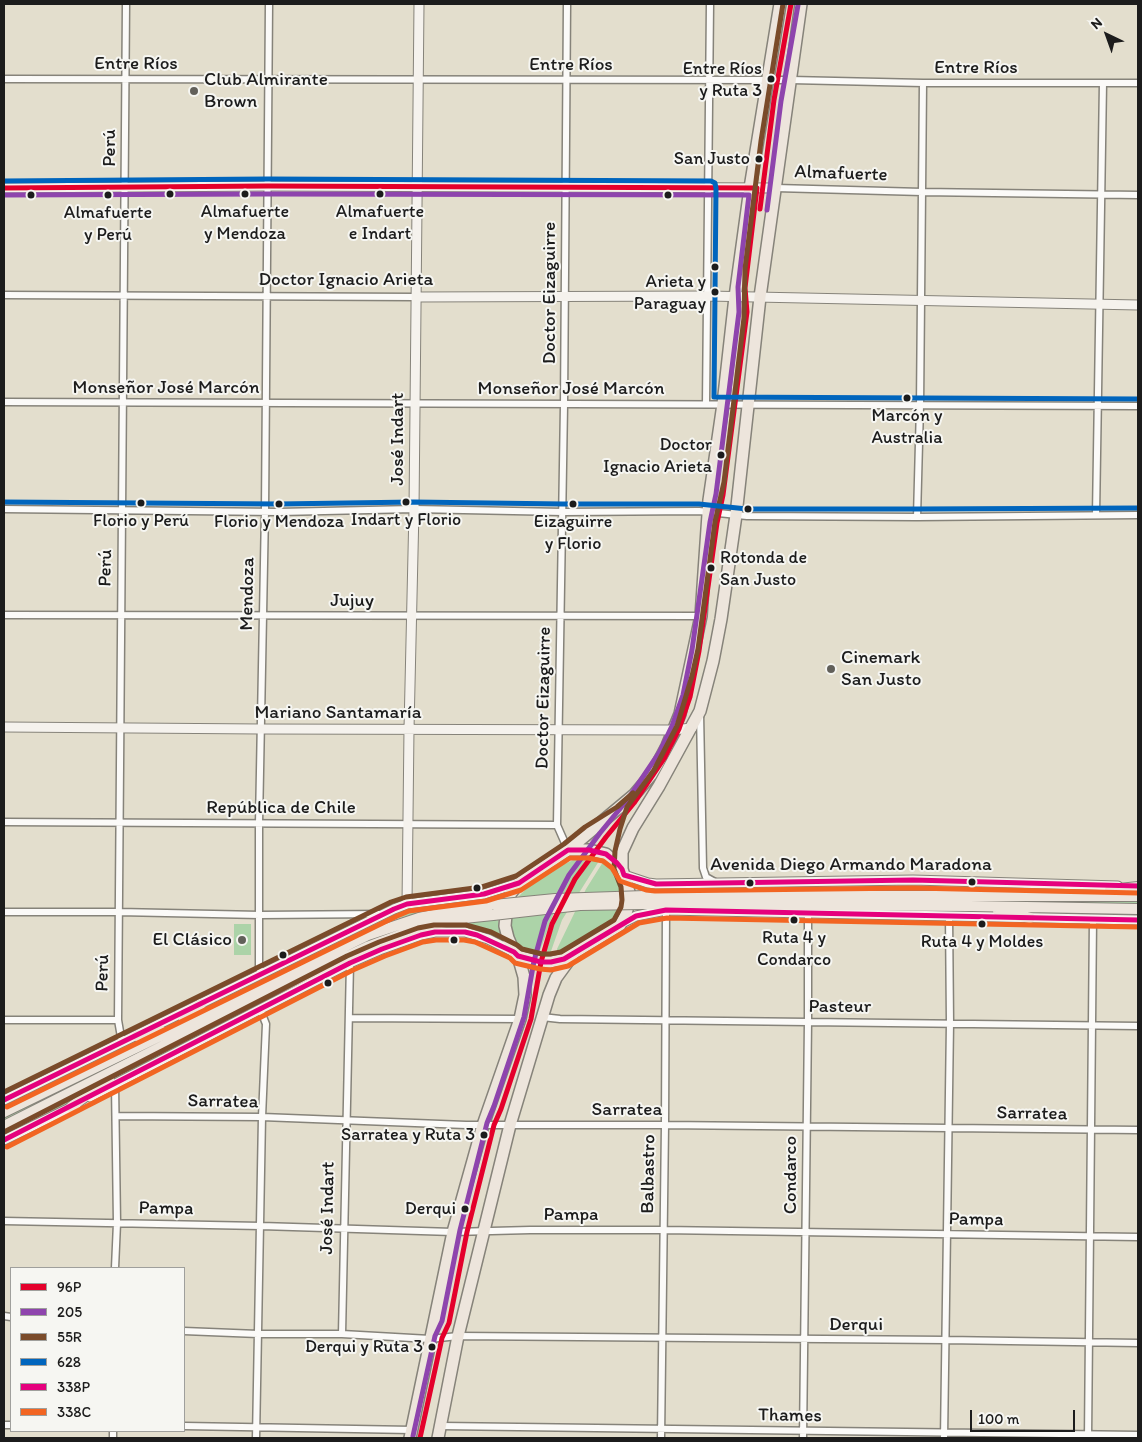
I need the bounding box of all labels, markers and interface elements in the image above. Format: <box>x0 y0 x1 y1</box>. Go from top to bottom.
north arrow <box>1082 10 1132 60</box>
text: N <box>1087 14 1106 33</box>
street label: Entre Ríos <box>94 53 178 75</box>
street label: Entre Ríos <box>529 54 613 76</box>
street label: Entre Ríos <box>934 57 1018 79</box>
place label: Entre Ríos y Ruta 3 <box>683 58 762 100</box>
place label: Club Almirante Brown <box>204 69 328 113</box>
marker: Entre Ríos y Ruta 3 <box>766 74 776 84</box>
marker: Club Almirante Brown <box>188 85 200 97</box>
street label: Perú <box>99 129 121 167</box>
place label: San Justo <box>674 148 750 170</box>
marker: San Justo <box>754 154 764 164</box>
street label: Almafuerte <box>794 161 888 187</box>
unlabelled marker <box>165 189 175 199</box>
marker: Almafuerte y Mendoza <box>240 189 250 199</box>
marker: Almafuerte e Indart <box>375 189 385 199</box>
unlabelled marker <box>26 190 36 200</box>
marker: Almafuerte y Perú <box>103 190 113 200</box>
unlabelled marker <box>663 190 673 200</box>
place label: Almafuerte y Mendoza <box>201 201 289 243</box>
place label: Almafuerte e Indart <box>336 201 424 243</box>
place label: Almafuerte y Perú <box>64 202 152 244</box>
street label: Doctor Eizaguirre <box>539 222 561 364</box>
unlabelled marker <box>710 262 720 272</box>
street label: Doctor Ignacio Arieta <box>259 269 433 291</box>
place label: Arieta y Paraguay <box>634 271 706 314</box>
marker: Arieta y Paraguay <box>710 287 720 297</box>
street label: Monseñor José Marcón <box>72 377 260 399</box>
street label: Monseñor José Marcón <box>477 378 665 400</box>
street label: José Indart <box>387 392 409 486</box>
marker: Marcón y Australia <box>902 393 912 403</box>
place label: Marcón y Australia <box>871 405 943 448</box>
place label: Doctor Ignacio Arieta <box>603 434 712 476</box>
marker: Doctor Ignacio Arieta <box>716 450 726 460</box>
marker: Indart y Florio <box>401 497 411 507</box>
marker: Florio y Perú <box>136 498 146 508</box>
marker: Florio y Mendoza <box>274 499 284 509</box>
marker: Eizaguirre y Florio <box>568 499 578 509</box>
unlabelled marker <box>743 504 753 514</box>
place label: Indart y Florio <box>351 509 461 531</box>
place label: Florio y Perú <box>93 510 189 532</box>
place label: Florio y Mendoza <box>214 511 344 533</box>
place label: Eizaguirre y Florio <box>534 511 612 554</box>
place label: Rotonda de San Justo <box>720 547 807 590</box>
street label: Perú <box>94 549 118 587</box>
street label: Mendoza <box>236 557 260 631</box>
marker: Rotonda de San Justo <box>706 563 716 573</box>
street label: Jujuy <box>330 590 374 612</box>
street label: Doctor Eizaguirre <box>531 627 557 769</box>
place label: Cinemark San Justo <box>841 647 921 691</box>
marker: Cinemark San Justo <box>825 663 837 675</box>
street label: Mariano Santamaría <box>254 702 422 724</box>
street label: República de Chile <box>206 797 356 819</box>
street label: Avenida Diego Armando Maradona <box>710 854 992 876</box>
unlabelled marker <box>967 877 977 887</box>
unlabelled marker <box>745 878 755 888</box>
unlabelled marker <box>472 883 482 893</box>
marker: Ruta 4 y Condarco <box>789 915 799 925</box>
marker: Ruta 4 y Moldes <box>977 919 987 929</box>
place label: Ruta 4 y Condarco <box>757 927 831 970</box>
place label: El Clásico <box>152 929 232 951</box>
place label: Ruta 4 y Moldes <box>921 931 1043 953</box>
marker: El Clásico <box>236 934 248 946</box>
unlabelled marker <box>449 935 459 945</box>
unlabelled marker <box>278 950 288 960</box>
street label: Perú <box>91 954 115 992</box>
unlabelled marker <box>323 978 333 988</box>
street label: Pasteur <box>809 996 871 1018</box>
street label: Sarratea <box>187 1090 259 1114</box>
street label: Sarratea <box>592 1099 662 1121</box>
street label: Sarratea <box>996 1102 1068 1126</box>
place label: Sarratea y Ruta 3 <box>341 1124 475 1146</box>
marker: Sarratea y Ruta 3 <box>479 1130 489 1140</box>
street label: Balbastro <box>637 1134 661 1214</box>
street label: Condarco <box>780 1136 802 1214</box>
street label: José Indart <box>316 1161 340 1255</box>
street label: Pampa <box>138 1197 194 1221</box>
place label: Derqui <box>405 1198 456 1220</box>
marker: Derqui <box>460 1204 470 1214</box>
street label: Pampa <box>544 1204 598 1226</box>
street label: Pampa <box>948 1208 1004 1232</box>
legend <box>10 1267 185 1432</box>
text: 96P <box>57 1278 81 1296</box>
text: 205 <box>57 1303 82 1321</box>
street label: Derqui <box>829 1314 883 1336</box>
text: 55R <box>57 1328 82 1346</box>
place label: Derqui y Ruta 3 <box>305 1336 423 1358</box>
marker: Derqui y Ruta 3 <box>427 1342 437 1352</box>
text: 628 <box>57 1353 81 1371</box>
text: 338P <box>57 1378 90 1396</box>
scale bar <box>972 1400 1077 1432</box>
text: 338C <box>57 1403 91 1421</box>
street label: Thames <box>758 1404 822 1428</box>
text: 100 m <box>978 1410 1019 1428</box>

